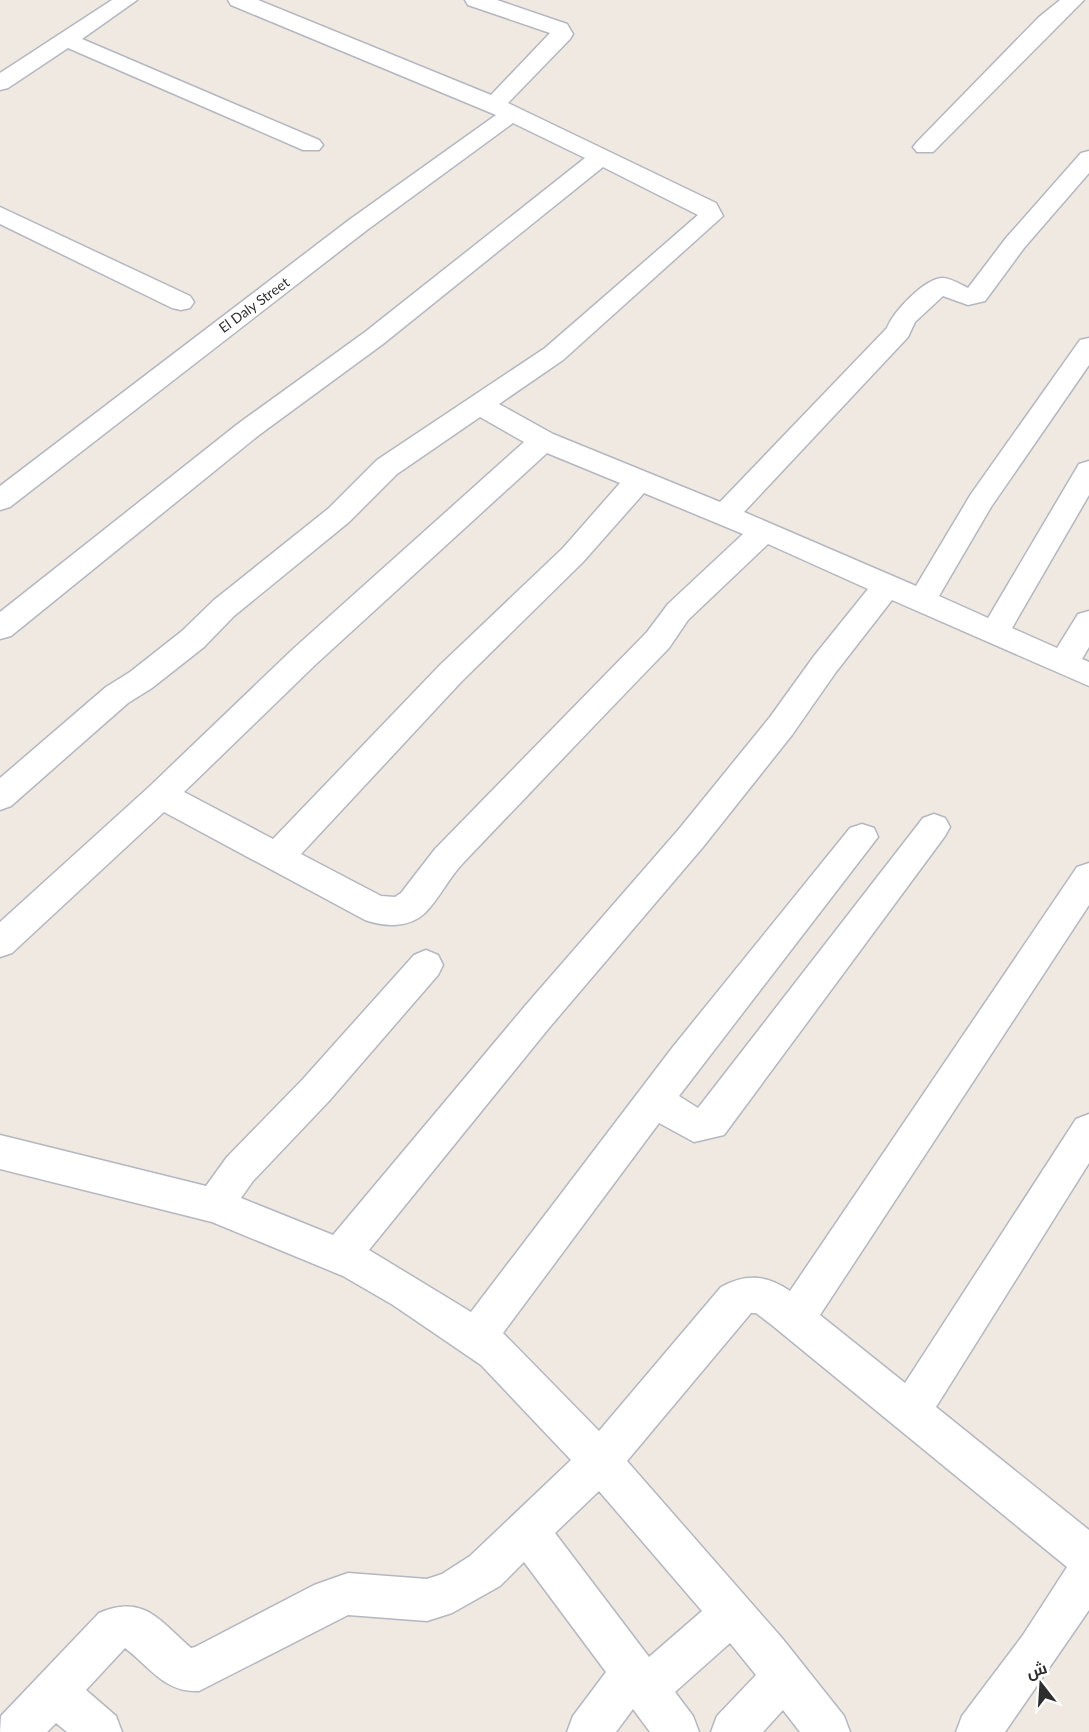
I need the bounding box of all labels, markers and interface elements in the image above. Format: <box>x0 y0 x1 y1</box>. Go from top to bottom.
street label: El Daly Street <box>215 273 292 336</box>
north arrow <box>1011 1654 1071 1714</box>
text: ش <box>1024 1657 1049 1682</box>

